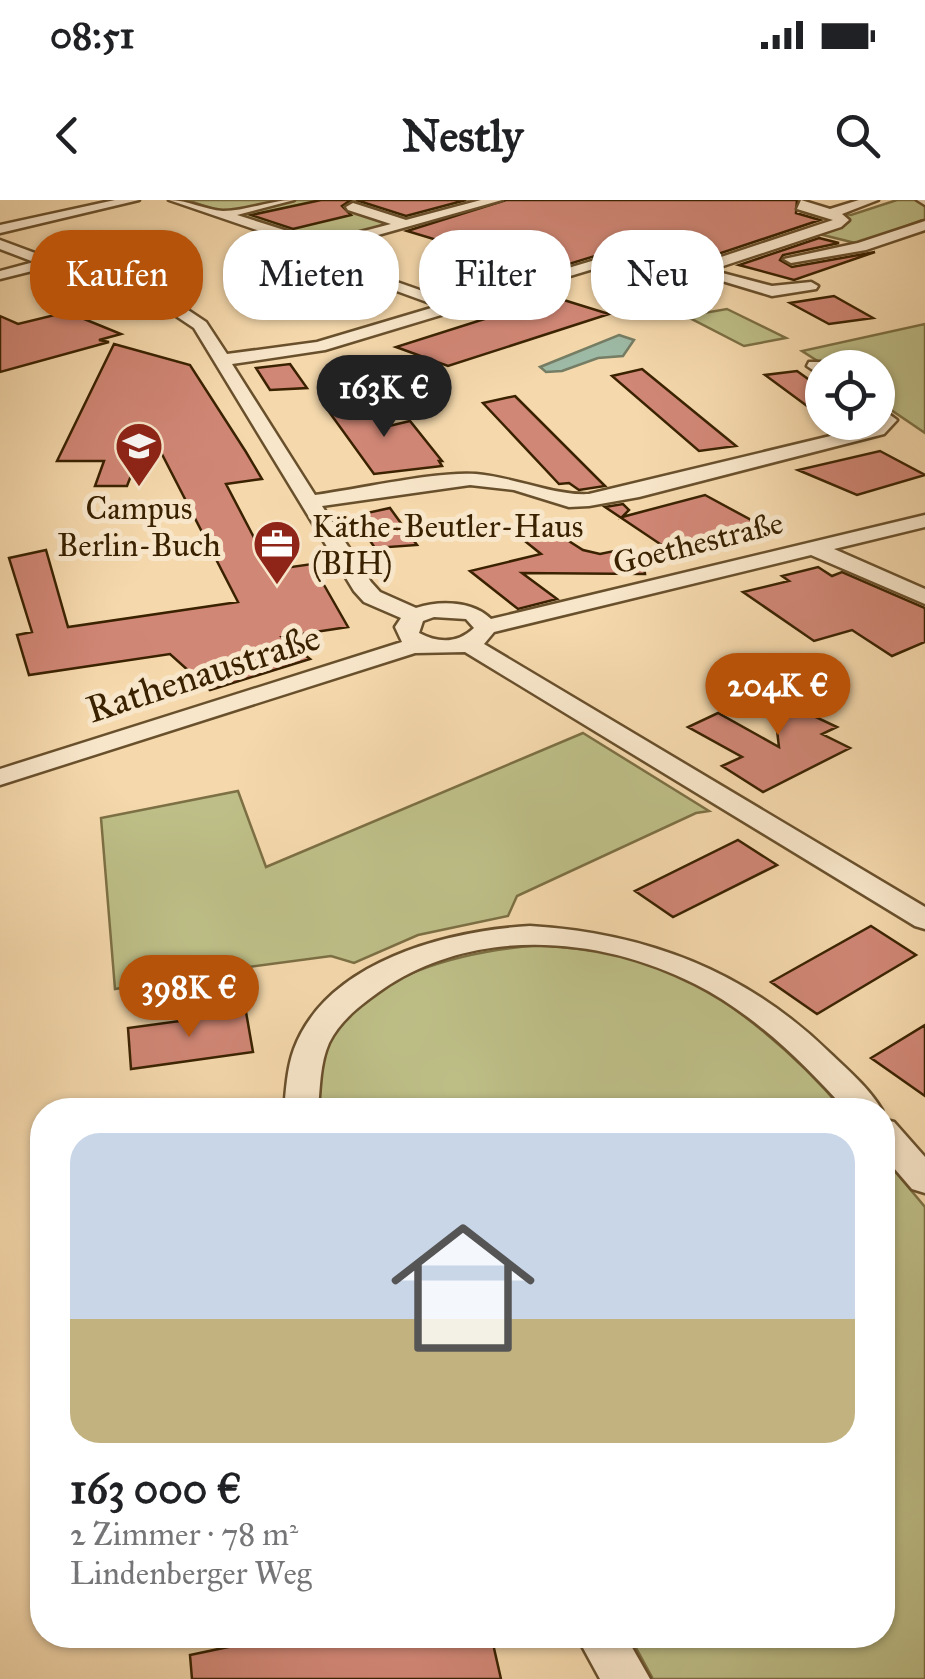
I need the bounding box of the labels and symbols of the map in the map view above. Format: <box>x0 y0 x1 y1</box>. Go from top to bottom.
pin: 163K € <box>303 355 465 440</box>
school or university icon: Campus Berlin-Buch <box>113 420 165 488</box>
place label: Campus Berlin-Buch <box>57 489 221 565</box>
street label: Goethestraße <box>609 503 787 583</box>
place label: Käthe-Beutler-Haus (BIH) <box>312 507 584 583</box>
office icon: Käthe-Beutler-Haus (BIH) <box>251 518 303 586</box>
street label: Rathenaustraße <box>80 614 326 732</box>
pin: 204K € <box>697 653 859 738</box>
pin: 398K € <box>108 955 270 1040</box>

